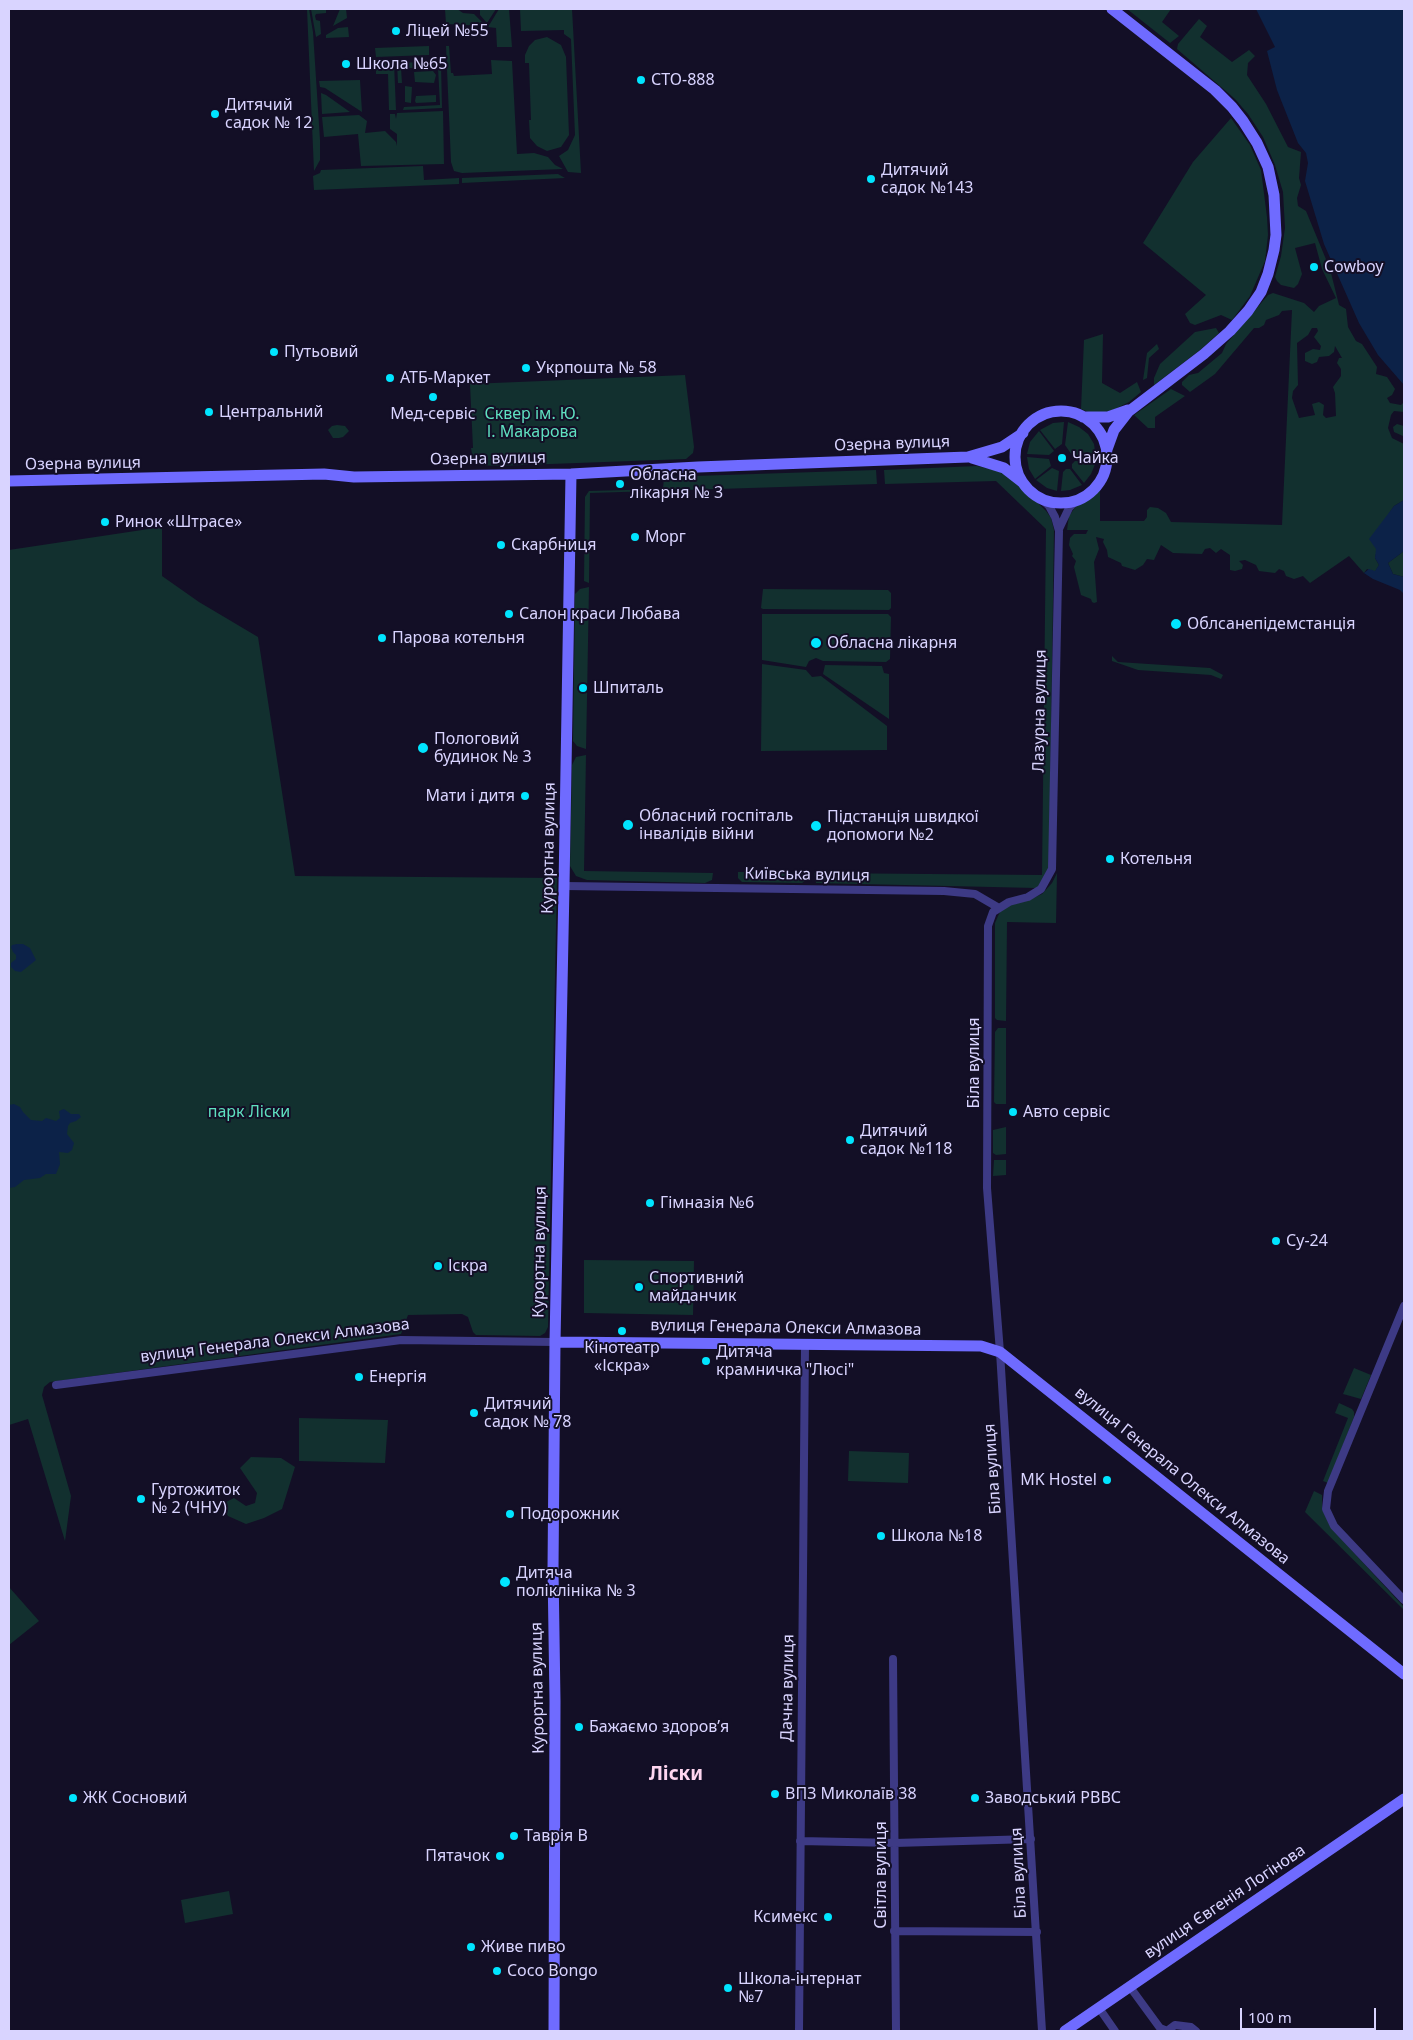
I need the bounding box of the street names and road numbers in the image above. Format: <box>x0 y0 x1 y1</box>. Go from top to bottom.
street label: Озерна вулиця <box>834 432 950 456</box>
street label: Озерна вулиця <box>430 448 546 470</box>
street label: Озерна вулиця <box>25 453 141 475</box>
street label: Лазурна вулиця <box>1029 649 1051 773</box>
street label: Курортна вулиця <box>538 782 560 914</box>
street label: Київська вулиця <box>744 864 870 886</box>
street label: Біла вулиця <box>964 1018 984 1108</box>
street label: Курортна вулиця <box>529 1186 551 1318</box>
street label: вулиця Генерала Олекси Алмазова <box>139 1315 411 1367</box>
street label: вулиця Генерала Олекси Алмазова <box>650 1316 922 1340</box>
street label: вулиця Генерала Олекси Алмазова <box>1071 1383 1293 1569</box>
street label: Біла вулиця <box>980 1423 1006 1515</box>
street label: Курортна вулиця <box>527 1622 549 1754</box>
street label: Дачна вулиця <box>777 1634 799 1742</box>
street label: Світла вулиця <box>871 1821 891 1929</box>
street label: Біла вулиця <box>1007 1827 1031 1919</box>
street label: вулиця Євгенія Логінова <box>1141 1841 1309 1963</box>

